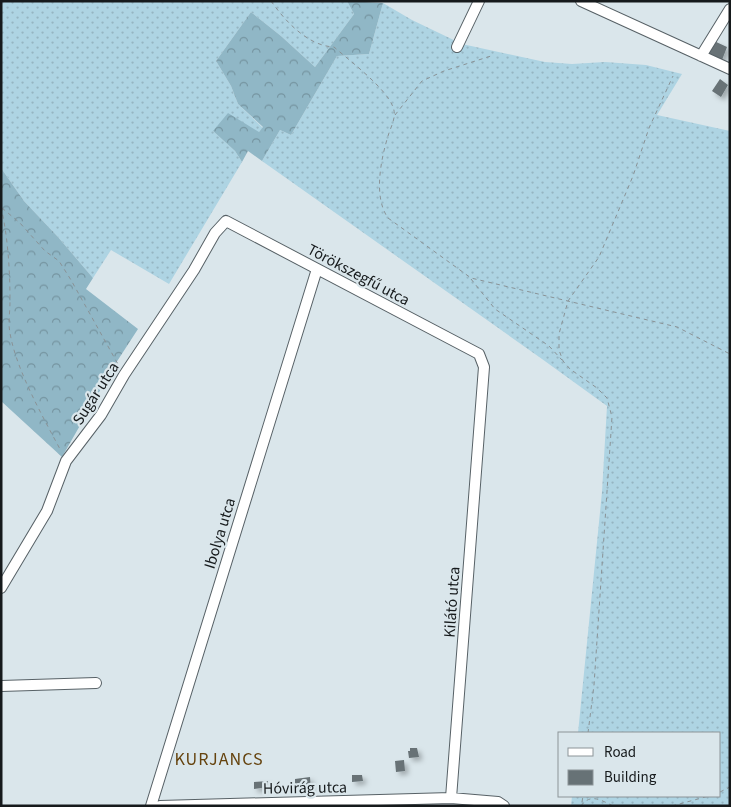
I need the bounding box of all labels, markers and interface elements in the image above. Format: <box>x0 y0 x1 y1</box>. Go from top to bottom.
street label: Törökszegfű utca <box>303 239 414 311</box>
street label: Sugár utca <box>67 358 124 429</box>
street label: Ibolya utca <box>199 495 241 572</box>
street label: Kilátó utca <box>439 566 465 638</box>
legend <box>558 732 721 797</box>
text: Road <box>604 742 636 763</box>
district label: KURJANCS <box>174 747 264 772</box>
text: Building <box>604 767 657 788</box>
street label: Hóvirág utca <box>263 776 347 800</box>

